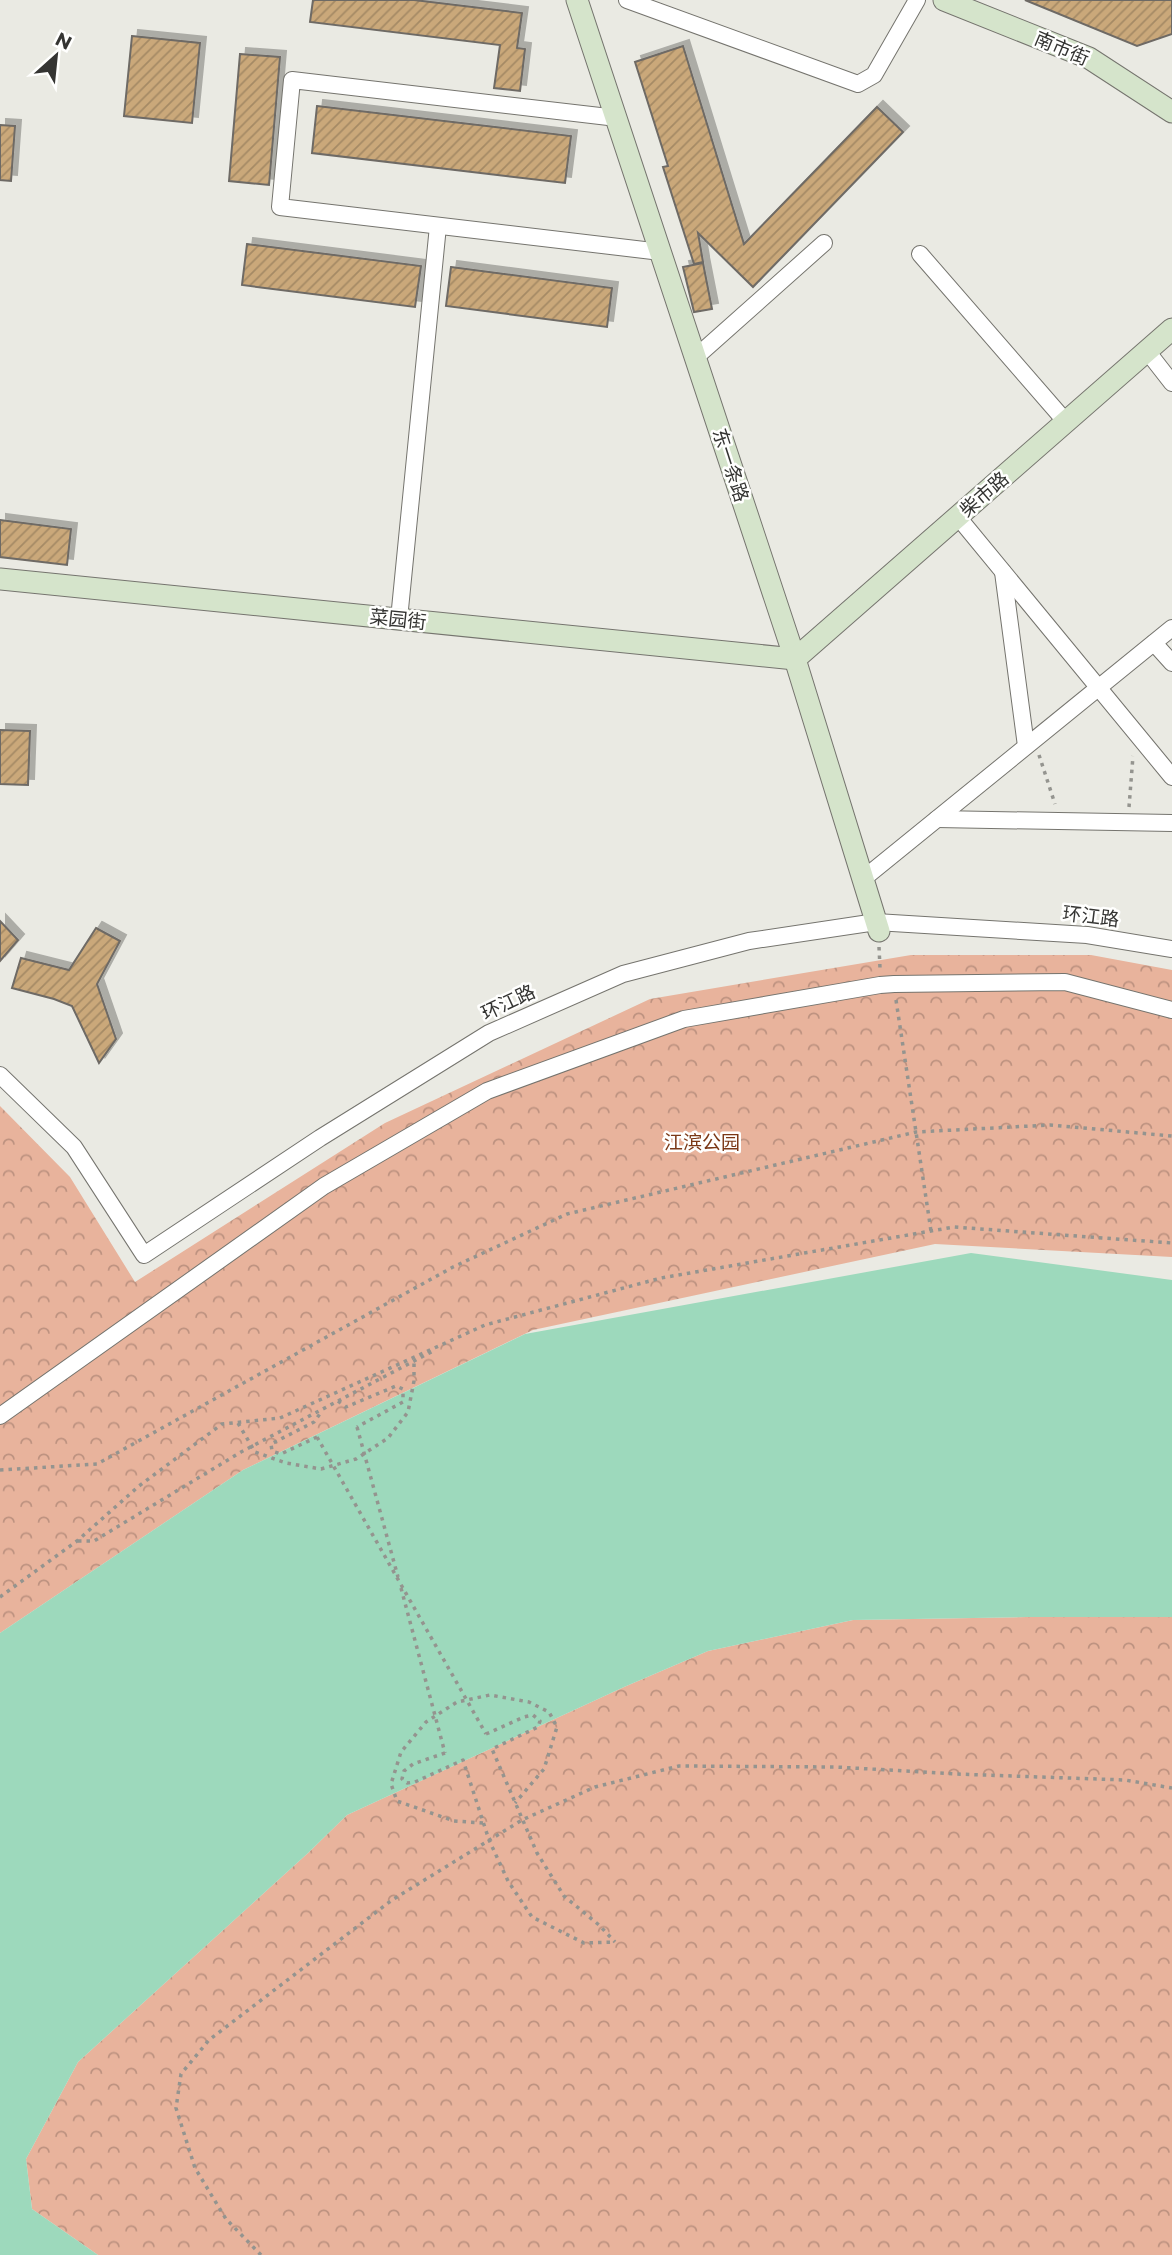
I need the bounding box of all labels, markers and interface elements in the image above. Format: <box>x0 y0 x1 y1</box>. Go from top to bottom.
north arrow <box>21 21 91 91</box>
street label: 南市街 <box>1031 27 1093 70</box>
text: N <box>51 28 76 55</box>
street label: 东一条路 <box>708 425 753 505</box>
street label: 柴市路 <box>955 467 1013 522</box>
street label: 菜园街 <box>368 605 428 634</box>
street label: 环江路 <box>1061 902 1121 931</box>
street label: 环江路 <box>478 980 539 1025</box>
park label: 江滨公园 <box>664 1131 740 1154</box>

